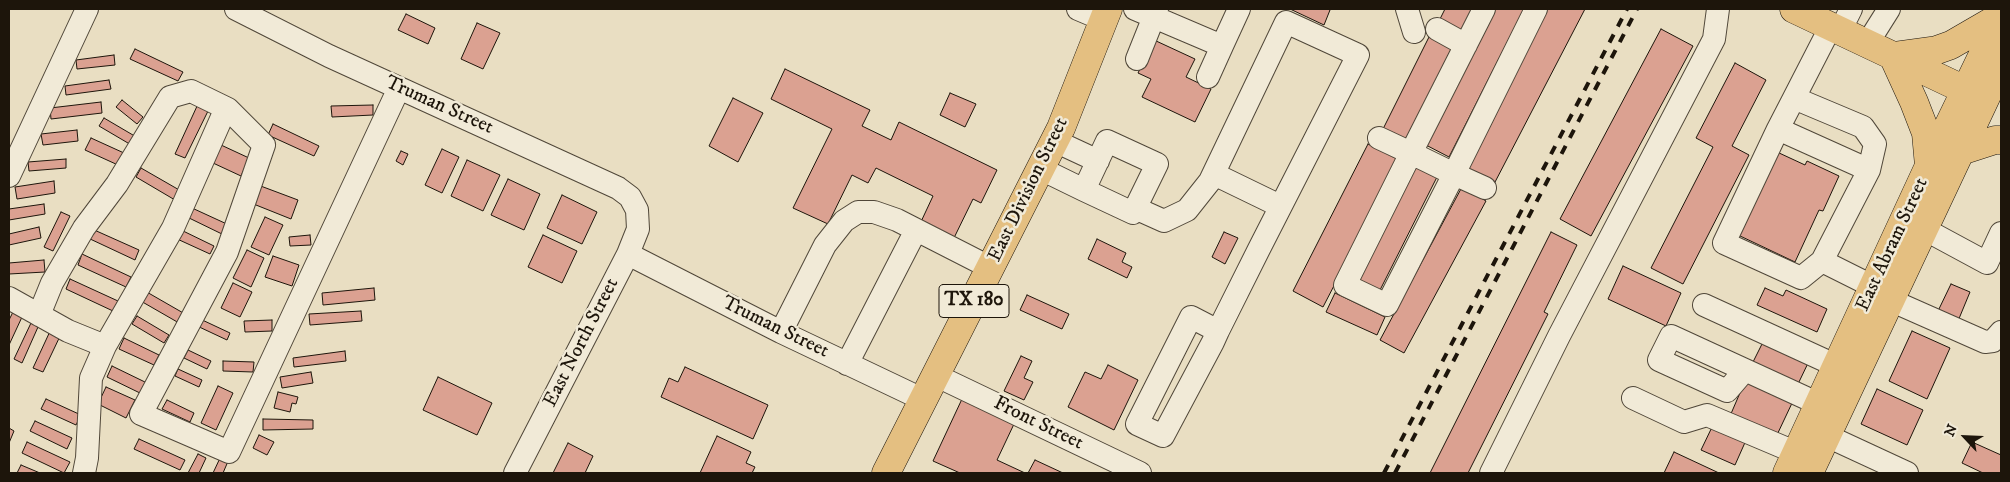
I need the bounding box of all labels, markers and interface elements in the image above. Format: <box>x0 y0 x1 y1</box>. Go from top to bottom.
street label: Truman Street <box>381 71 497 141</box>
street label: East Division Street <box>984 114 1074 266</box>
street label: East Abram Street <box>1852 174 1934 316</box>
street label: East North Street <box>539 274 625 412</box>
road number: TX 180 <box>939 284 1009 318</box>
street label: Truman Street <box>718 292 832 364</box>
street label: Front Street <box>989 392 1087 456</box>
north arrow <box>1940 412 1990 462</box>
text: N <box>1941 422 1962 440</box>

